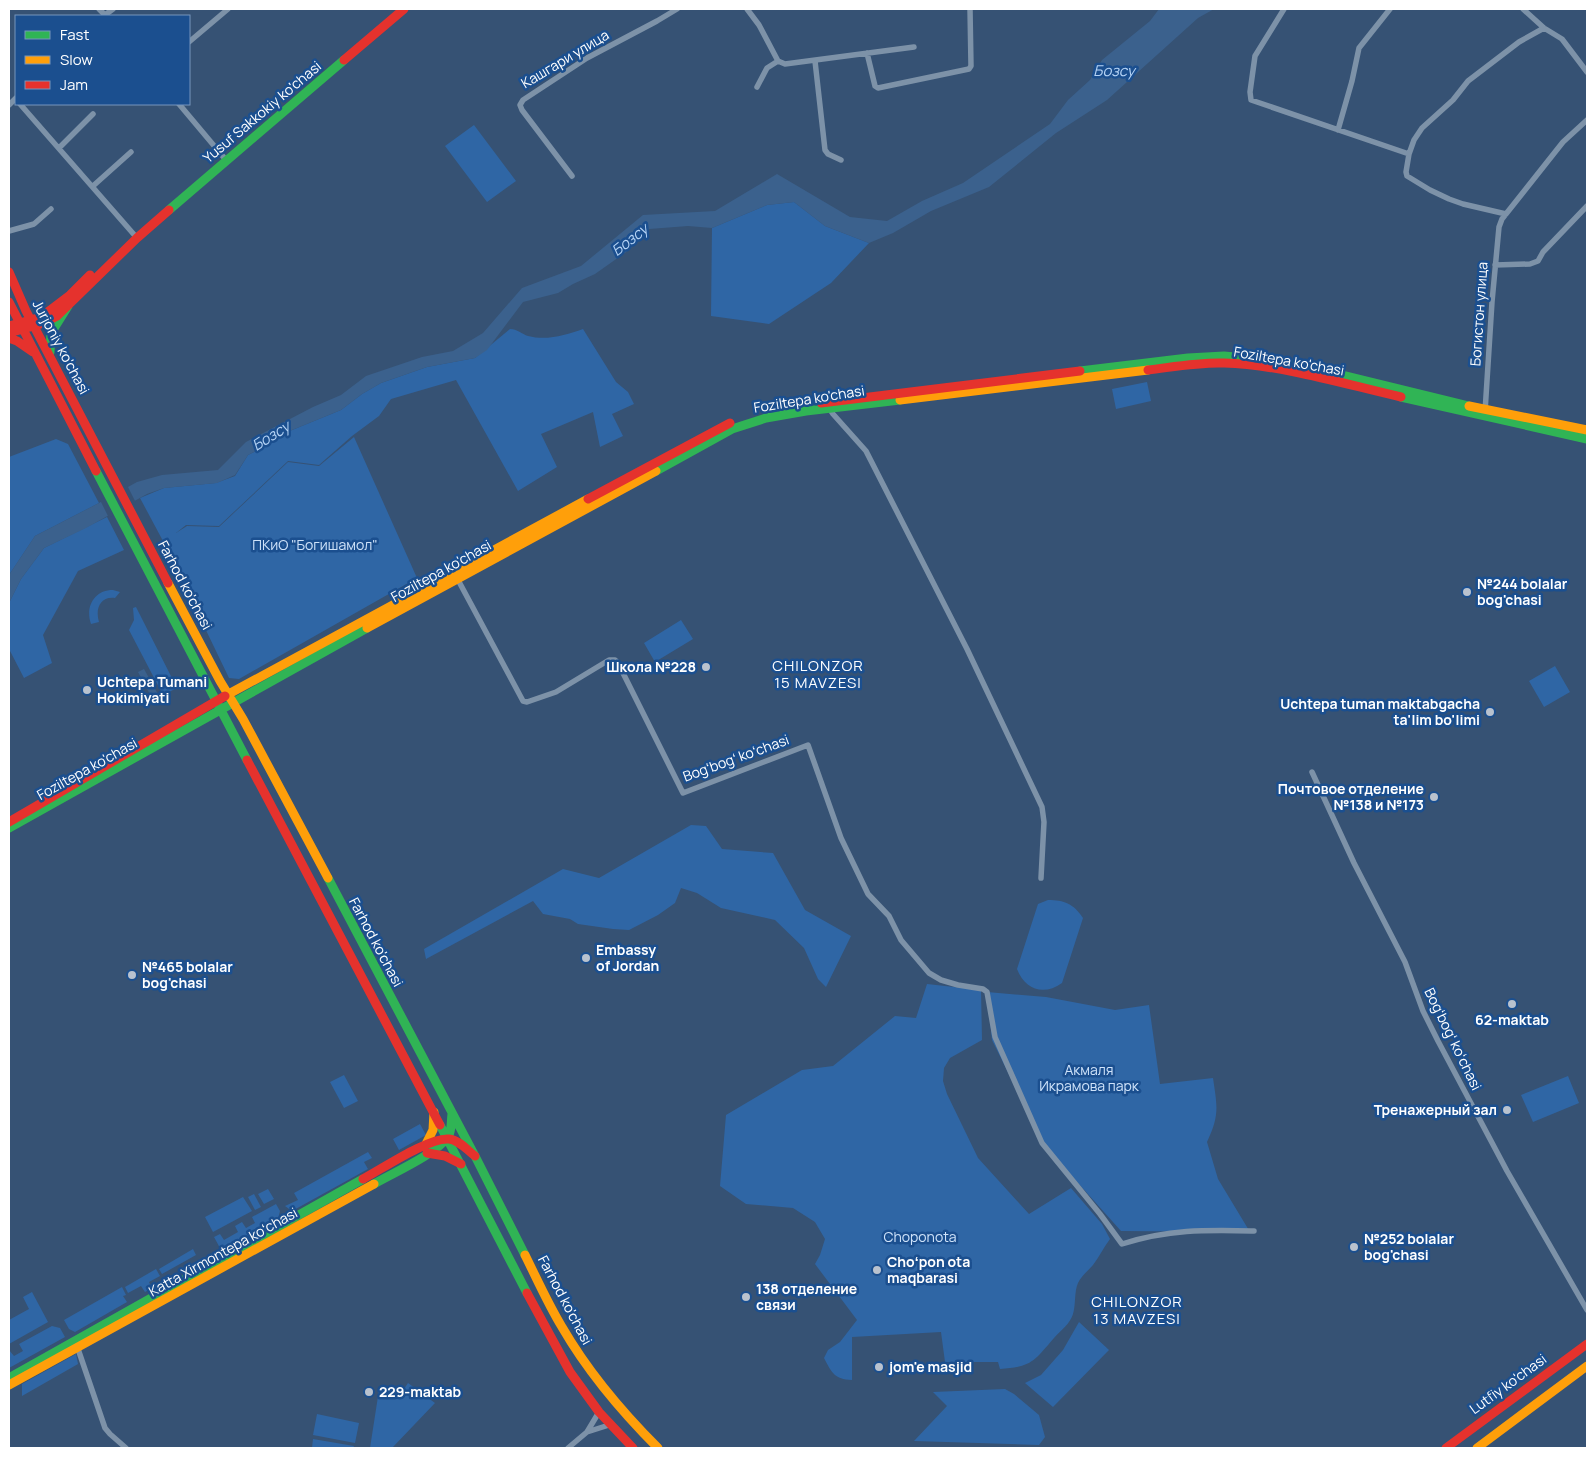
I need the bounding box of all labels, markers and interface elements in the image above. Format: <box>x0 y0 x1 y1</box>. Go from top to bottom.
legend <box>15 15 190 105</box>
text: Fast <box>60 24 89 45</box>
street label: Кашгари улица <box>517 25 612 92</box>
text: Slow <box>60 49 93 70</box>
street label: Yusuf Sakkokiy ko'chasi <box>199 56 325 167</box>
water label: Бозсу <box>1093 60 1137 81</box>
text: Jam <box>60 74 88 95</box>
water label: Бозсу <box>607 217 654 261</box>
street label: Богистон улица <box>1465 261 1492 367</box>
street label: Jurjoniy ko'chasi <box>29 296 94 397</box>
street label: Foziltepa ko'chasi <box>1232 341 1346 380</box>
street label: Foziltepa ko'chasi <box>752 380 866 417</box>
water label: Бозсу <box>248 415 296 455</box>
park label: ПКиО "Богишамол" <box>252 535 378 554</box>
street label: Foziltepa ko'chasi <box>387 535 494 606</box>
street label: Farhod ko'chasi <box>154 537 217 633</box>
place label: №244 bolalar bog'chasi <box>1477 574 1568 609</box>
marker: №244 bolalar bog'chasi <box>1461 586 1473 598</box>
district label: CHILONZOR 15 MAVZESI <box>772 655 864 693</box>
place label: Школа №228 <box>606 657 696 676</box>
marker: Школа №228 <box>700 661 712 673</box>
place label: Uchtepa Tumani Hokimiyati <box>97 672 207 707</box>
marker: Uchtepa Tumani Hokimiyati <box>81 684 93 696</box>
place label: Uchtepa tuman maktabgacha ta'lim bo'limi <box>1280 694 1480 729</box>
marker: Uchtepa tuman maktabgacha ta'lim bo'limi <box>1484 706 1496 718</box>
street label: Bogʻbogʻ koʻchasi <box>680 730 792 786</box>
street label: Foziltepa ko'chasi <box>33 733 140 804</box>
place label: Почтовое отделение №138 и №173 <box>1278 779 1424 814</box>
marker: Почтовое отделение №138 и №173 <box>1428 791 1440 803</box>
street label: Farhod ko'chasi <box>345 894 408 990</box>
place label: Embassy of Jordan <box>596 940 659 975</box>
marker: Embassy of Jordan <box>580 952 592 964</box>
place label: №465 bolalar bog'chasi <box>142 957 233 992</box>
marker: №465 bolalar bog'chasi <box>126 969 138 981</box>
street label: Bogʻbogʻ koʻchasi <box>1420 984 1486 1093</box>
marker: 62-maktab <box>1506 998 1518 1010</box>
place label: 62-maktab <box>1475 1010 1549 1029</box>
park label: Акмаля Икрамова парк <box>1039 1060 1140 1095</box>
place label: Тренажерный зал <box>1374 1100 1497 1119</box>
marker: Тренажерный зал <box>1501 1104 1513 1116</box>
street label: Katta Xirmontepa koʻchasi <box>145 1203 300 1300</box>
park label: Choponota <box>883 1227 957 1246</box>
place label: №252 bolalar bog'chasi <box>1364 1229 1454 1264</box>
marker: №252 bolalar bog'chasi <box>1348 1241 1360 1253</box>
street label: Farhod ko'chasi <box>534 1252 597 1348</box>
place label: Choʻpon ota maqbarasi <box>887 1252 970 1287</box>
marker: Choʻpon ota maqbarasi <box>871 1264 883 1276</box>
place label: 138 отделение связи <box>756 1279 857 1314</box>
marker: 138 отделение связи <box>740 1291 752 1303</box>
district label: CHILONZOR 13 MAVZESI <box>1091 1291 1183 1329</box>
street label: Lutfiy ko'chasi <box>1465 1349 1550 1418</box>
place label: jom'e masjid <box>888 1357 972 1376</box>
marker: jom'e masjid <box>873 1361 885 1373</box>
place label: 229-maktab <box>379 1382 462 1401</box>
marker: 229-maktab <box>363 1386 375 1398</box>

